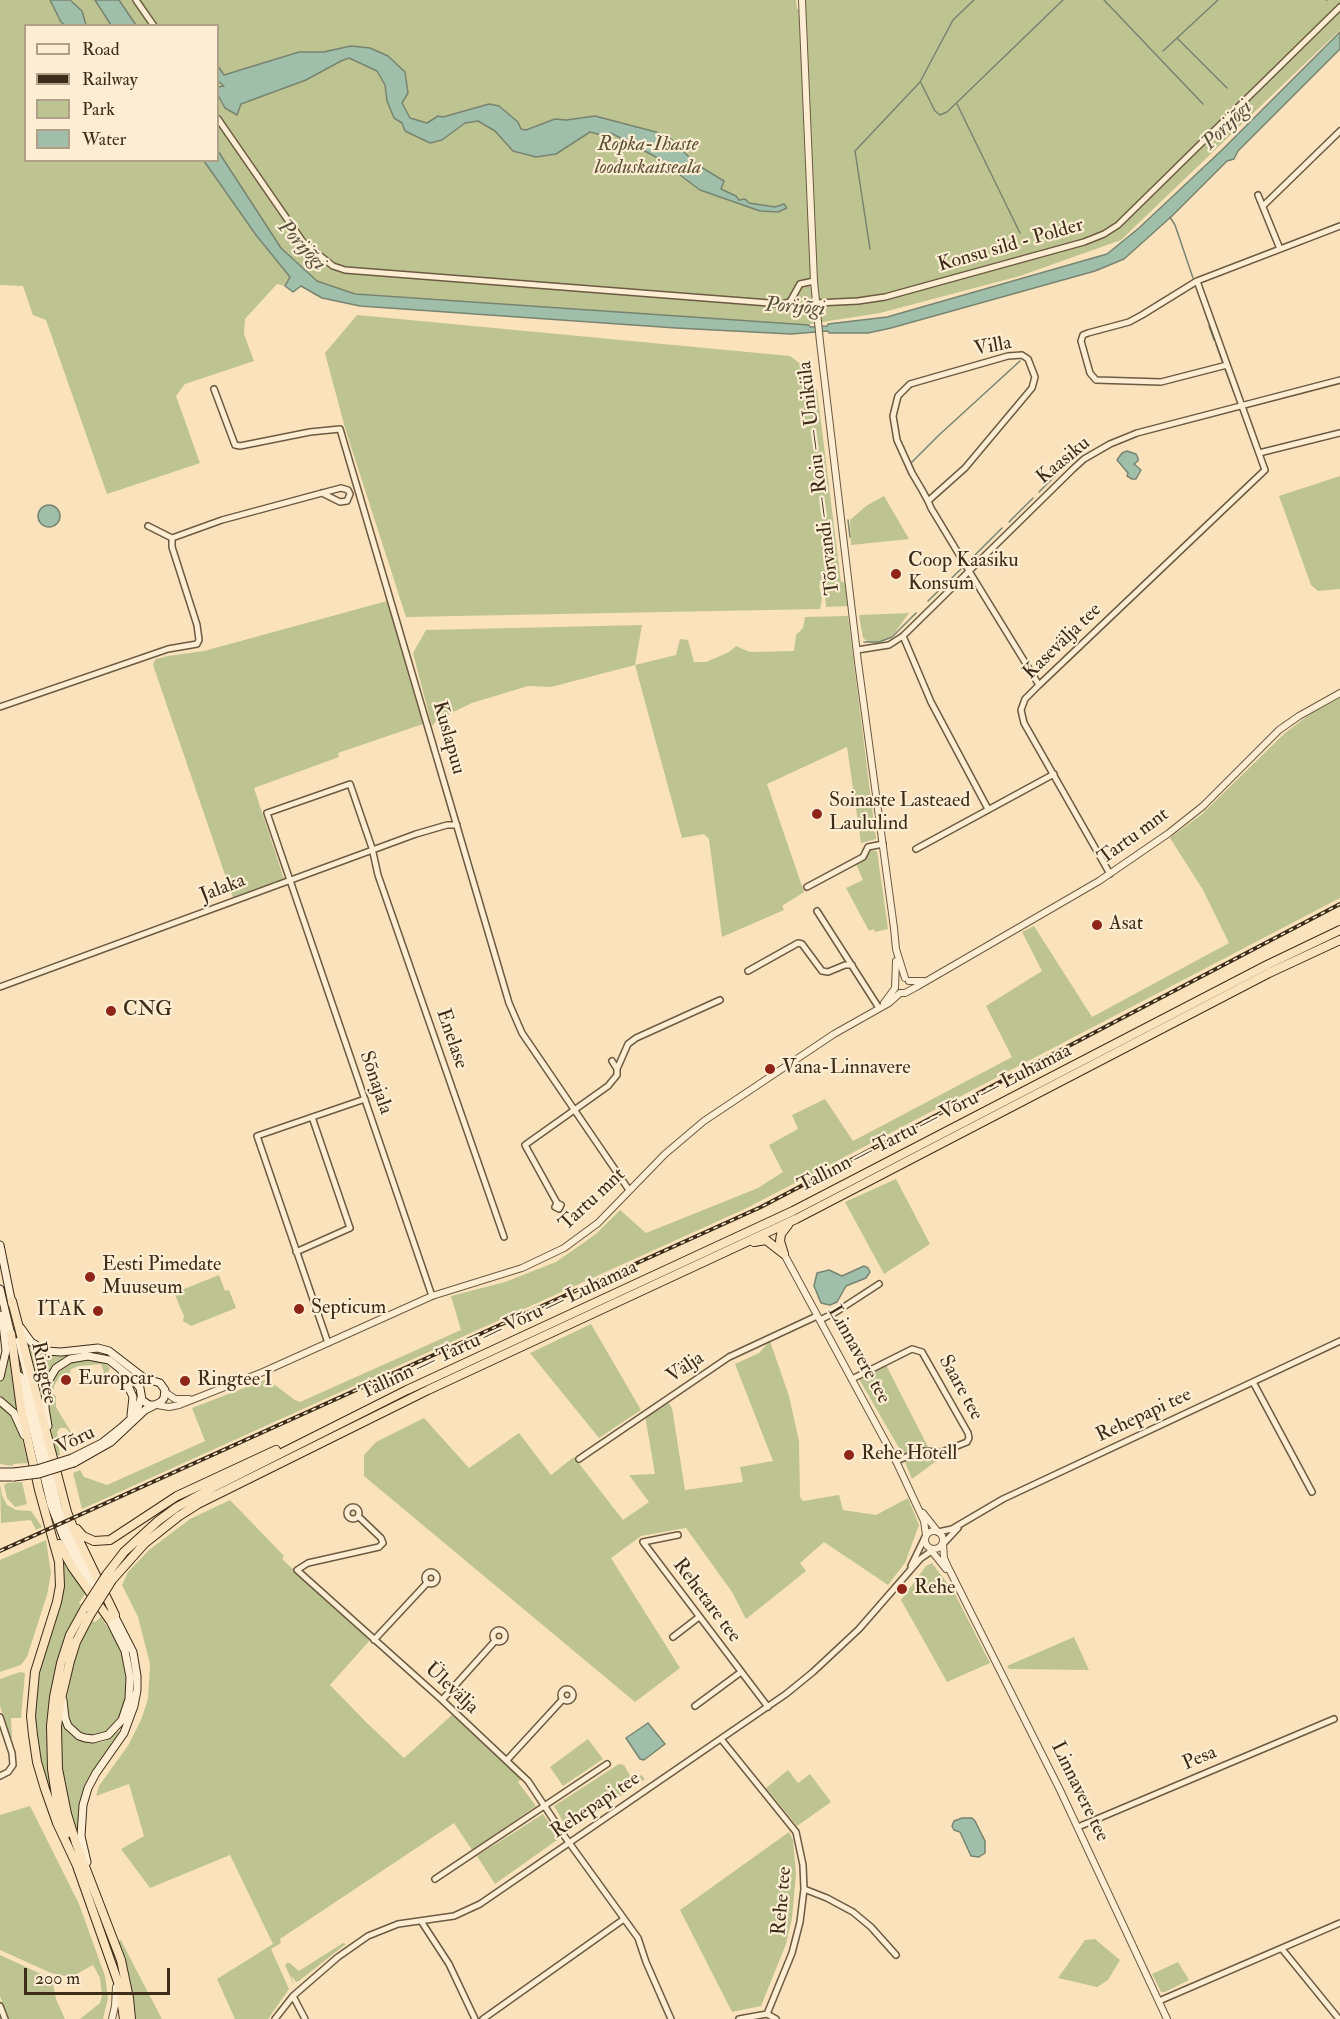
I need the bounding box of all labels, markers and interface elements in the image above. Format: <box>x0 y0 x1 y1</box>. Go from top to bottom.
legend <box>24 24 219 162</box>
text: Road <box>82 38 120 61</box>
text: Railway <box>82 68 138 91</box>
water label: Porijõgi <box>1198 96 1258 156</box>
text: Park <box>82 98 115 121</box>
text: Water <box>82 128 126 151</box>
park label: Ropka-Ihaste looduskaitseala <box>595 134 701 181</box>
street label: Konsu sild - Polder <box>935 214 1087 278</box>
water label: Porijõgi <box>271 215 331 277</box>
water label: Porijõgi <box>764 293 826 323</box>
street label: Villa <box>972 332 1014 362</box>
street label: Tõrvandi — Roiu — Uniküla <box>794 360 846 596</box>
street label: Kaasiku <box>1032 432 1096 490</box>
place label: Coop Kaasiku Konsum <box>908 550 1019 597</box>
marker: Coop Kaasiku Konsum <box>889 567 903 581</box>
street label: Kasevälja tee <box>1019 599 1107 685</box>
street label: Kuslapuu <box>426 699 470 777</box>
place label: Soinaste Lasteaed Laululind <box>829 790 970 837</box>
street label: Tartu mnt <box>1094 803 1174 871</box>
marker: Soinaste Lasteaed Laululind <box>810 807 824 821</box>
street label: Jalaka <box>197 869 249 909</box>
place label: Asat <box>1109 913 1143 937</box>
marker: Asat <box>1090 918 1104 932</box>
place label: CNG <box>123 999 172 1023</box>
marker: CNG <box>104 1004 118 1018</box>
street label: Enelase <box>430 1006 472 1072</box>
street label: Tallinn — Tartu — Võru — Luhamaa <box>794 1039 1076 1199</box>
street label: Sõnajala <box>353 1048 397 1118</box>
place label: Vana-Linnavere <box>782 1057 911 1081</box>
marker: Vana-Linnavere <box>763 1062 777 1076</box>
street label: Tartu mnt <box>555 1163 631 1237</box>
place label: Eesti Pimedate Muuseum <box>102 1254 221 1301</box>
street label: Tallinn — Tartu — Võru — Luhamaa <box>356 1256 642 1406</box>
marker: Eesti Pimedate Muuseum <box>83 1270 97 1284</box>
place label: Septicum <box>311 1297 386 1321</box>
place label: ITAK <box>37 1299 86 1323</box>
marker: Septicum <box>292 1302 306 1316</box>
street label: Linnavere tee <box>821 1302 895 1408</box>
marker: ITAK <box>91 1304 105 1318</box>
street label: Ringtee <box>25 1340 61 1406</box>
street label: Välja <box>663 1347 709 1389</box>
street label: Saare tee <box>932 1351 988 1425</box>
place label: Europcar <box>78 1368 154 1392</box>
place label: Ringtee I <box>197 1369 272 1393</box>
marker: Europcar <box>59 1373 73 1387</box>
marker: Ringtee I <box>178 1374 192 1388</box>
street label: Rehepapi tee <box>1092 1383 1196 1449</box>
street label: Võru <box>53 1421 99 1461</box>
place label: Rehe Hotell <box>861 1443 957 1467</box>
marker: Rehe Hotell <box>842 1448 856 1462</box>
street label: Rehetare tee <box>667 1554 745 1648</box>
place label: Rehe <box>914 1577 955 1601</box>
marker: Rehe <box>895 1582 909 1596</box>
street label: Ülevälja <box>419 1658 483 1720</box>
street label: Linnavere tee <box>1044 1738 1114 1846</box>
street label: Pesa <box>1179 1741 1221 1777</box>
street label: Rehepapi tee <box>547 1767 645 1845</box>
street label: Rehe tee <box>768 1866 798 1936</box>
scale bar <box>27 1956 172 1994</box>
text: 200 m <box>35 1967 80 1990</box>

